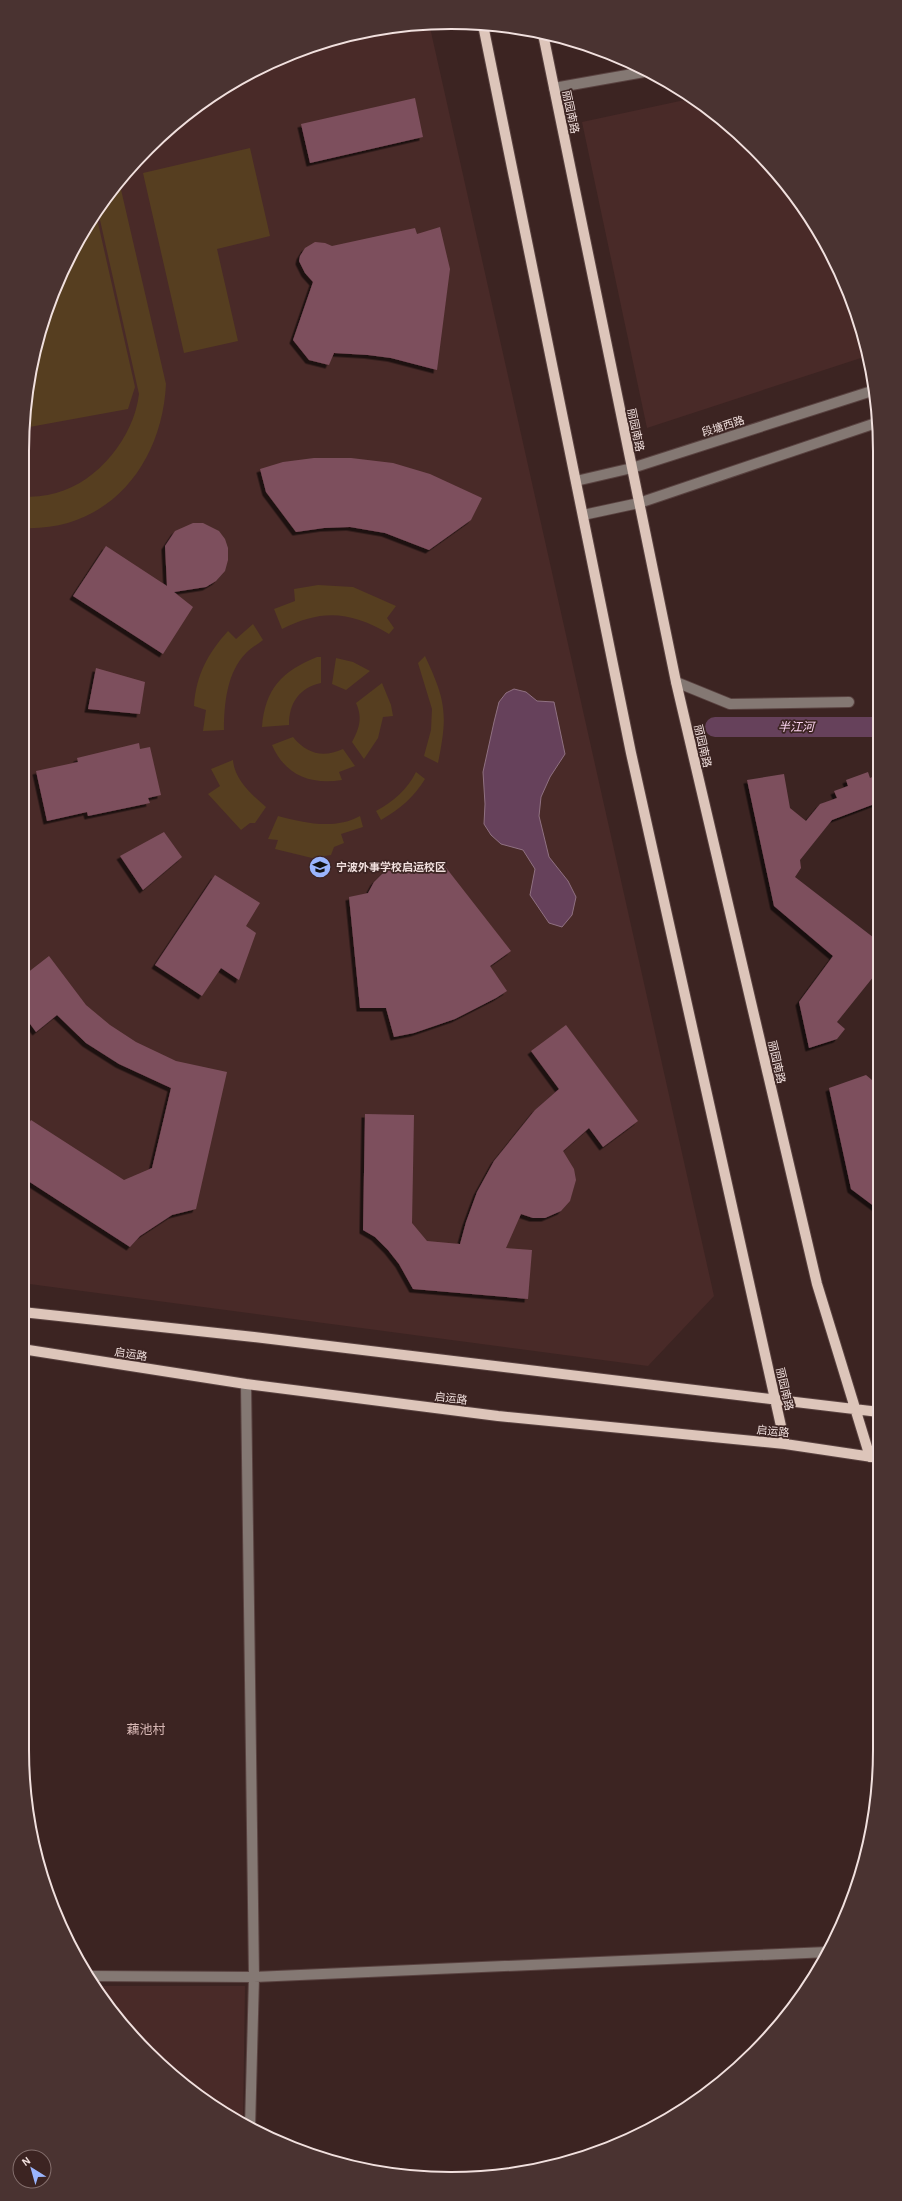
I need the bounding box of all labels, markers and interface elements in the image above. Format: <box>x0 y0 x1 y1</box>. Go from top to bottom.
street label: 丽园南路 <box>561 89 581 135</box>
street label: 丽园南路 <box>626 407 646 453</box>
street label: 段塘西路 <box>700 413 746 439</box>
water label: 半江河 <box>778 720 816 733</box>
street label: 丽园南路 <box>692 723 714 769</box>
school or university icon: 宁波外事学校启运校区 <box>307 854 333 880</box>
place label: 宁波外事学校启运校区 <box>336 861 446 873</box>
street label: 丽园南路 <box>766 1039 788 1085</box>
street label: 启运路 <box>114 1345 148 1363</box>
street label: 丽园南路 <box>774 1366 796 1412</box>
street label: 启运路 <box>434 1390 468 1406</box>
street label: 启运路 <box>756 1423 790 1439</box>
district label: 藕池村 <box>126 1722 166 1737</box>
north arrow <box>12 2149 52 2189</box>
text: N <box>20 2155 33 2168</box>

